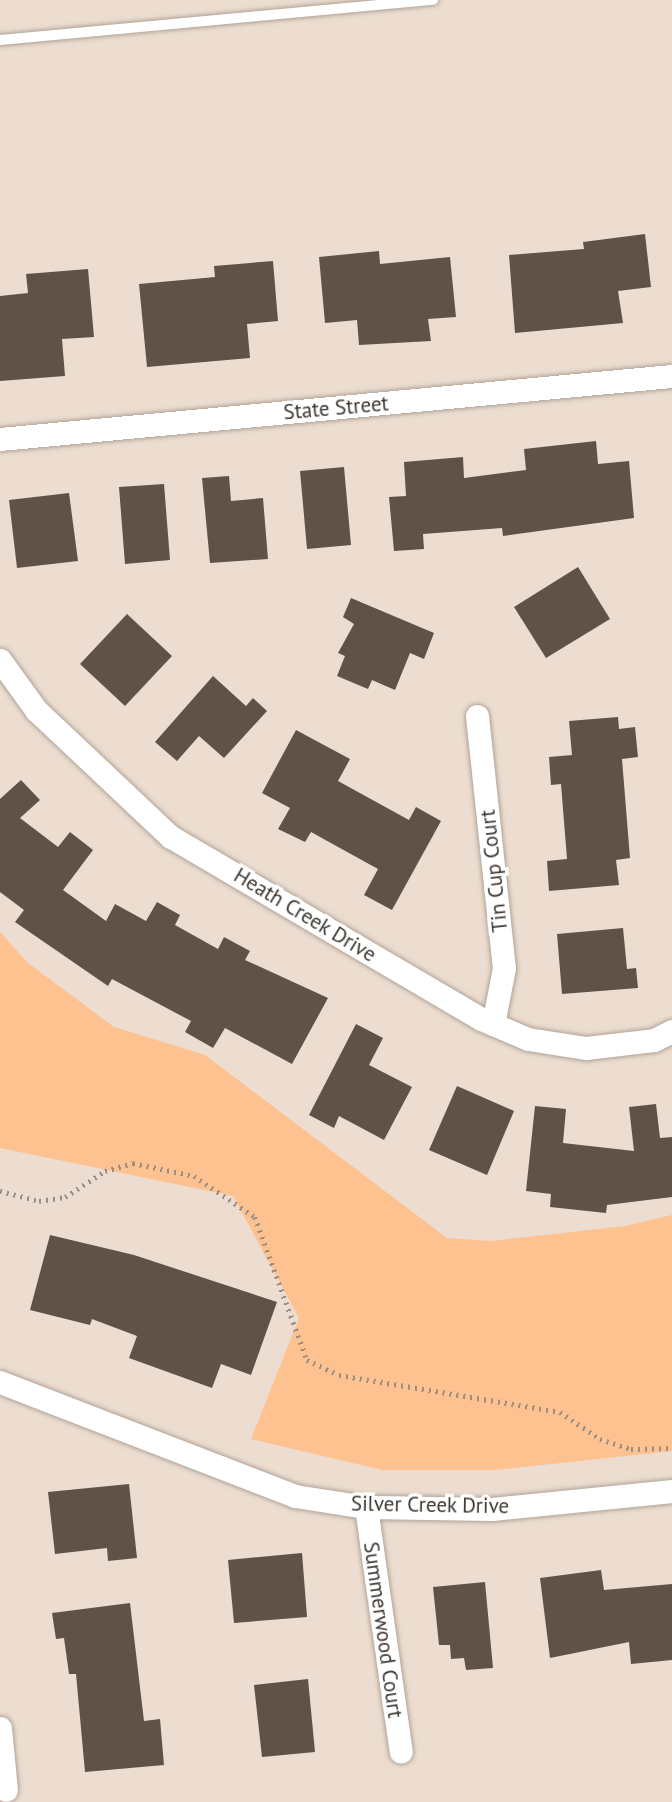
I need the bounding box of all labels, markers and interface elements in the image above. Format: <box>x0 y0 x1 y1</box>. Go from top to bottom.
street label: State Street <box>282 391 390 425</box>
street label: Tin Cup Court <box>475 809 513 933</box>
street label: Heath Creek Drive <box>229 862 381 968</box>
street label: Silver Creek Drive <box>350 1491 510 1519</box>
street label: Summerwood Court <box>358 1540 408 1720</box>

